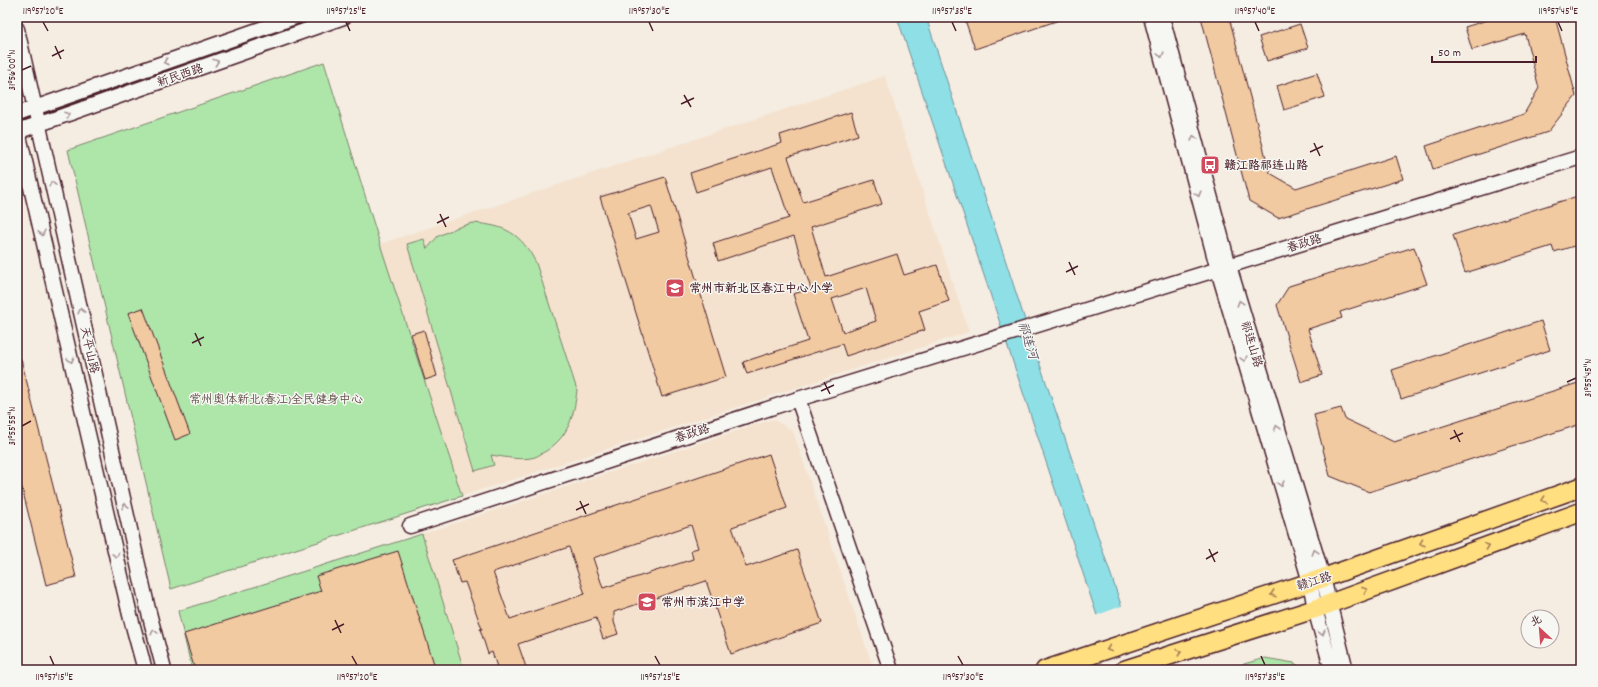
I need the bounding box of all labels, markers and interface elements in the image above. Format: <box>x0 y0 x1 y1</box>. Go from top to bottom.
text: 119°57'20"E <box>23 5 64 19</box>
text: 119°57'25"E <box>326 5 366 19</box>
text: 119°57'30"E <box>629 5 670 19</box>
text: 119°57'35"E <box>932 5 972 19</box>
text: 119°57'40"E <box>1235 5 1276 19</box>
text: 119°57'45"E <box>1538 5 1578 19</box>
scale bar <box>1432 38 1536 64</box>
text: 50 m <box>1438 45 1461 62</box>
text: 31°56'00"N <box>6 50 20 90</box>
one-way arrow <box>1156 51 1165 58</box>
one-way arrow <box>163 58 170 66</box>
one-way arrow <box>212 58 219 67</box>
street label: 新民西路 <box>155 61 206 92</box>
one-way arrow <box>63 111 70 119</box>
one-way arrow <box>1191 134 1199 141</box>
bus stop icon: 赣江路祁连山路 <box>1199 154 1221 176</box>
place label: 赣江路祁连山路 <box>1224 158 1308 175</box>
one-way arrow <box>48 181 57 188</box>
one-way arrow <box>1193 191 1201 197</box>
one-way arrow <box>37 230 45 236</box>
street label: 春政路 <box>1285 231 1324 258</box>
school or university icon: 常州市新北区春江中心小学 <box>664 277 686 299</box>
place label: 常州市新北区春江中心小学 <box>689 281 833 298</box>
one-way arrow <box>1236 300 1245 307</box>
one-way arrow <box>77 307 85 314</box>
water label: 祁连河 <box>1012 319 1042 364</box>
street label: 祁连山路 <box>1235 319 1266 370</box>
street label: 天平山路 <box>75 325 102 376</box>
one-way arrow <box>66 356 75 363</box>
one-way arrow <box>1239 356 1248 363</box>
text: 31°55'45"N <box>1582 359 1596 397</box>
park label: 常州奥体新北(春江)全民健身中心 <box>189 392 363 409</box>
text: 31°55'55"N <box>6 407 20 445</box>
street label: 春政路 <box>673 421 712 448</box>
one-way arrow <box>1273 425 1282 432</box>
one-way arrow <box>1276 480 1285 487</box>
one-way arrow <box>1541 495 1548 504</box>
one-way arrow <box>121 502 129 509</box>
one-way arrow <box>1418 539 1425 547</box>
one-way arrow <box>1483 543 1490 551</box>
one-way arrow <box>1311 549 1320 556</box>
one-way arrow <box>112 551 120 558</box>
street label: 赣江路 <box>1295 569 1334 596</box>
one-way arrow <box>1361 587 1368 595</box>
one-way arrow <box>1270 590 1277 598</box>
school or university icon: 常州市滨江中学 <box>636 591 658 613</box>
place label: 常州市滨江中学 <box>661 595 745 612</box>
north arrow <box>1520 609 1560 649</box>
text: 北 <box>1528 612 1545 631</box>
one-way arrow <box>151 629 159 635</box>
one-way arrow <box>1317 630 1326 637</box>
one-way arrow <box>1106 644 1113 653</box>
one-way arrow <box>1176 649 1183 657</box>
text: 119°57'15"E <box>35 671 73 685</box>
text: 119°57'20"E <box>337 671 378 685</box>
text: 119°57'25"E <box>640 671 680 685</box>
text: 119°57'30"E <box>943 671 984 685</box>
text: 119°57'35"E <box>1245 671 1285 685</box>

